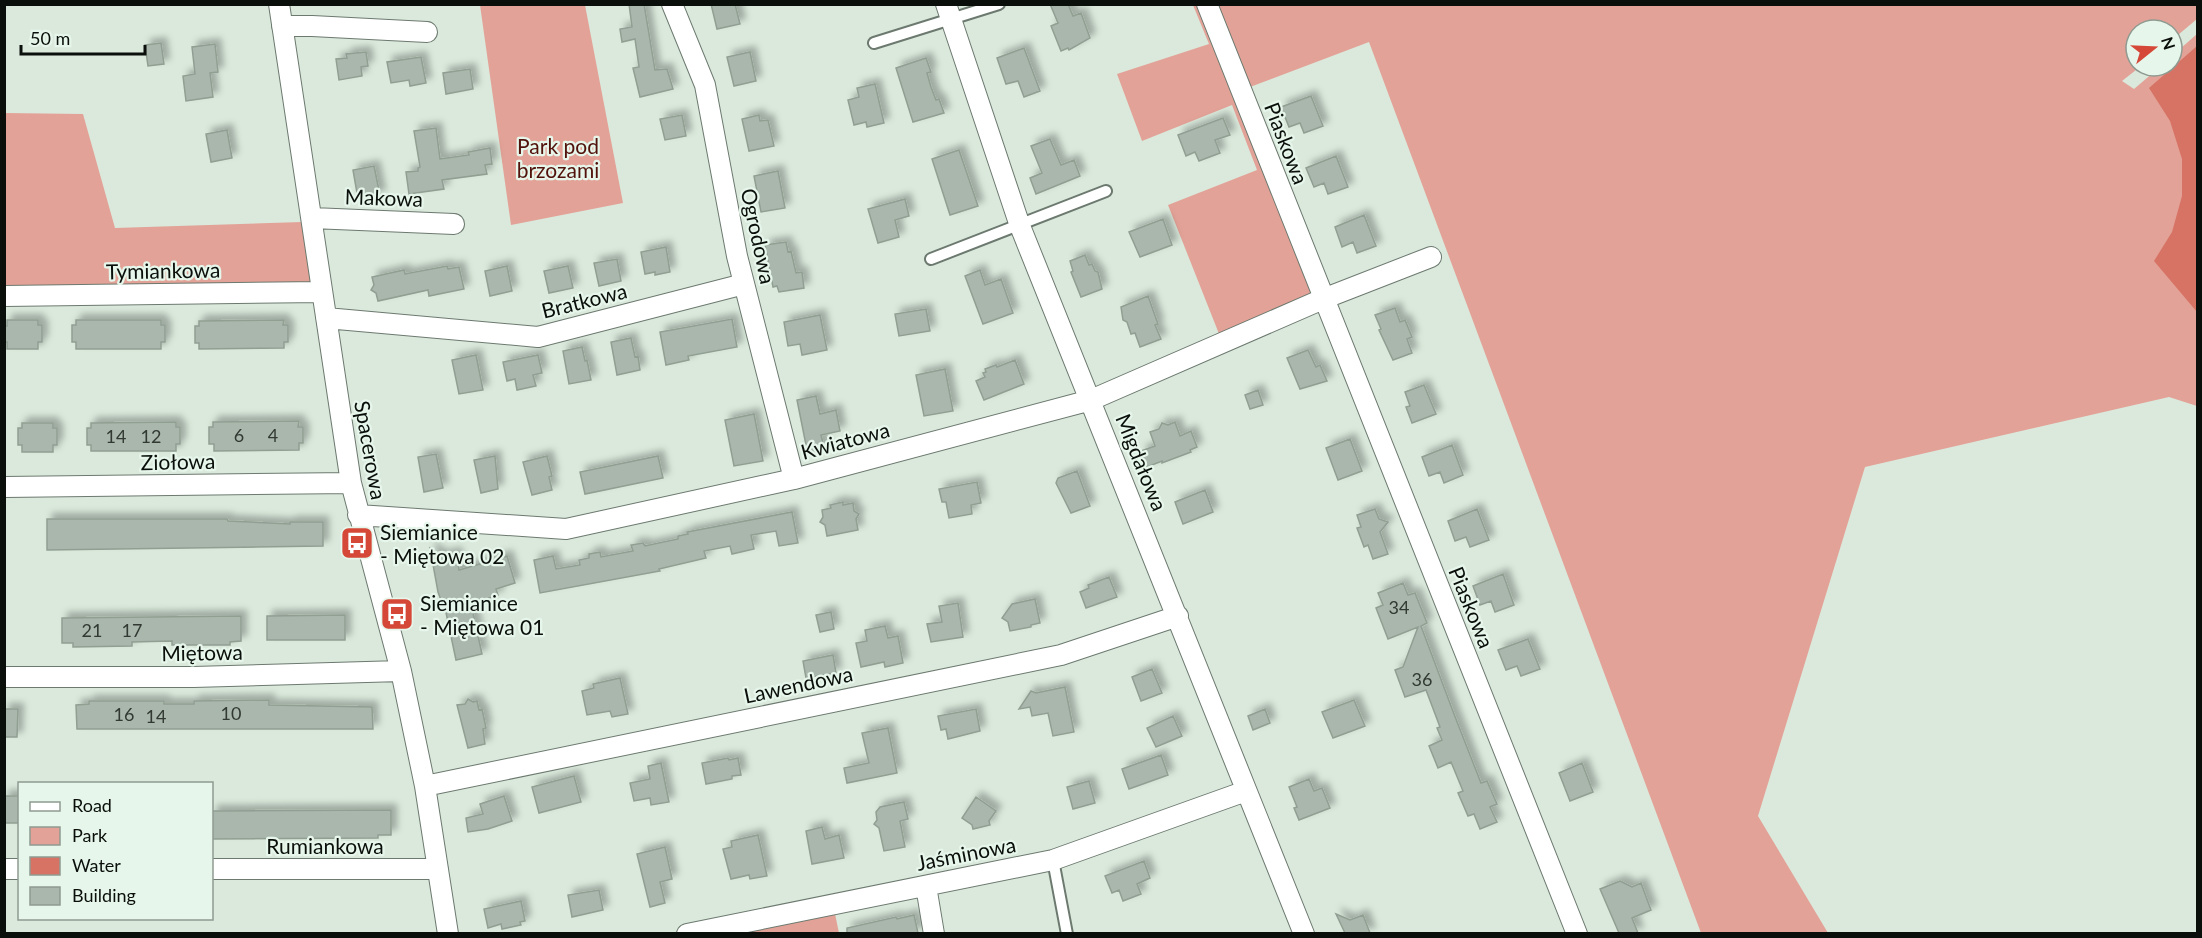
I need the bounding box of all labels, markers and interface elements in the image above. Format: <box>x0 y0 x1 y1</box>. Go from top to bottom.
scale bar <box>21 18 146 56</box>
north arrow <box>2124 18 2184 78</box>
text: 50 m <box>30 27 70 49</box>
text: N <box>2158 34 2180 52</box>
street label: Piaskowa <box>1260 98 1314 188</box>
park label: Park pod brzozami <box>517 133 599 182</box>
street label: Makowa <box>344 183 424 211</box>
street label: Ogrodowa <box>737 186 781 286</box>
street label: Tymiankowa <box>106 257 220 283</box>
street label: Bratkowa <box>539 277 629 323</box>
street label: Spacerowa <box>350 399 392 501</box>
street label: Migdałowa <box>1111 410 1173 514</box>
street label: Kwiatowa <box>798 416 892 464</box>
house number: 6 <box>234 424 244 446</box>
house number: 4 <box>268 424 278 446</box>
house number: 14 <box>106 425 126 447</box>
house number: 12 <box>141 425 161 447</box>
street label: Ziołowa <box>140 448 216 474</box>
place label: Siemianice - Miętowa 02 <box>380 519 504 568</box>
bus stop icon: Siemianice - Miętowa 02 <box>339 525 375 561</box>
street label: Piaskowa <box>1444 563 1500 651</box>
place label: Siemianice - Miętowa 01 <box>420 590 544 639</box>
bus stop icon: Siemianice - Miętowa 01 <box>379 596 415 632</box>
house number: 34 <box>1389 596 1409 618</box>
house number: 21 <box>82 619 102 641</box>
house number: 17 <box>122 619 142 641</box>
street label: Miętowa <box>161 639 243 665</box>
street label: Lawendowa <box>741 660 855 708</box>
house number: 36 <box>1412 668 1432 690</box>
house number: 10 <box>221 702 241 724</box>
house number: 16 <box>114 703 134 725</box>
house number: 14 <box>146 705 166 727</box>
legend <box>18 782 213 920</box>
text: Road <box>72 794 112 816</box>
text: Park <box>72 824 108 846</box>
street label: Jaśminowa <box>914 831 1018 875</box>
street label: Rumiankowa <box>266 833 384 858</box>
text: Water <box>72 854 121 876</box>
text: Building <box>72 884 136 906</box>

